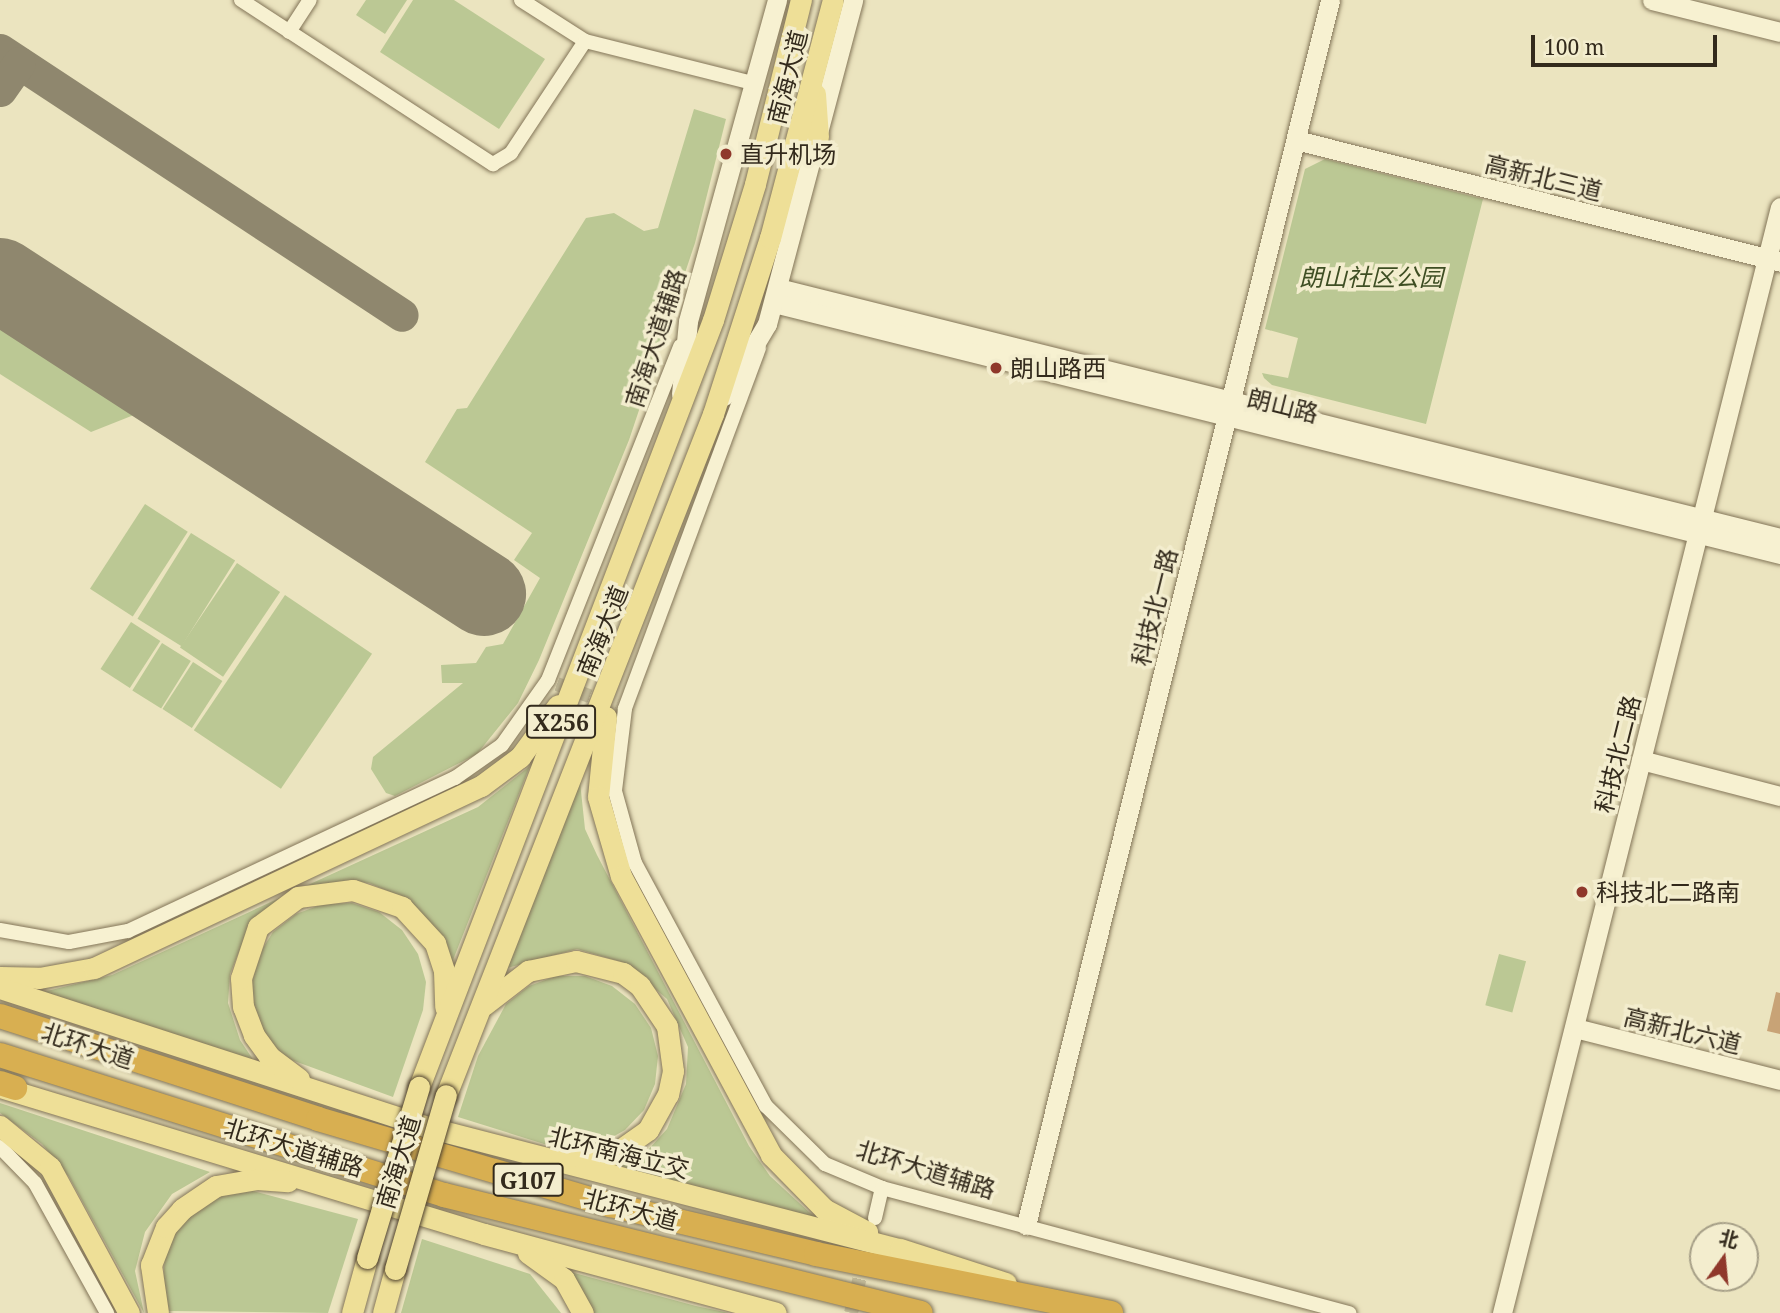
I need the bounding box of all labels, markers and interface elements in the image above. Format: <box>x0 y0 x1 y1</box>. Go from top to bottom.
scale bar <box>1535 21 1720 65</box>
street label: 南海大道 <box>761 27 813 127</box>
text: 100 m <box>1544 33 1605 61</box>
place label: 直升机场 <box>740 140 836 168</box>
marker: 直升机场 <box>718 146 734 162</box>
street label: 高新北三道 <box>1482 149 1606 205</box>
park label: 朗山社区公园 <box>1299 263 1443 291</box>
street label: 南海大道辅路 <box>619 265 691 411</box>
place label: 朗山路西 <box>1010 354 1106 382</box>
marker: 朗山路西 <box>988 360 1004 376</box>
street label: 朗山路 <box>1245 382 1321 428</box>
street label: 科技北一路 <box>1126 545 1182 669</box>
street label: 南海大道 <box>571 581 633 681</box>
street label: 科技北二路 <box>1589 692 1645 816</box>
road number: X256 <box>526 702 596 742</box>
place label: 科技北二路南 <box>1596 878 1740 906</box>
marker: 科技北二路南 <box>1574 884 1590 900</box>
street label: 高新北六道 <box>1621 1002 1745 1058</box>
street label: 北环大道 <box>38 1016 138 1074</box>
street label: 北环大道辅路 <box>221 1112 367 1182</box>
street label: 南海大道 <box>370 1112 426 1212</box>
street label: 北环南海立交 <box>546 1121 692 1183</box>
street label: 北环大道辅路 <box>853 1134 999 1204</box>
road number: G107 <box>491 1161 565 1200</box>
street label: 北环大道 <box>581 1183 681 1235</box>
north arrow <box>1689 1222 1759 1292</box>
text: 北 <box>1716 1224 1741 1254</box>

